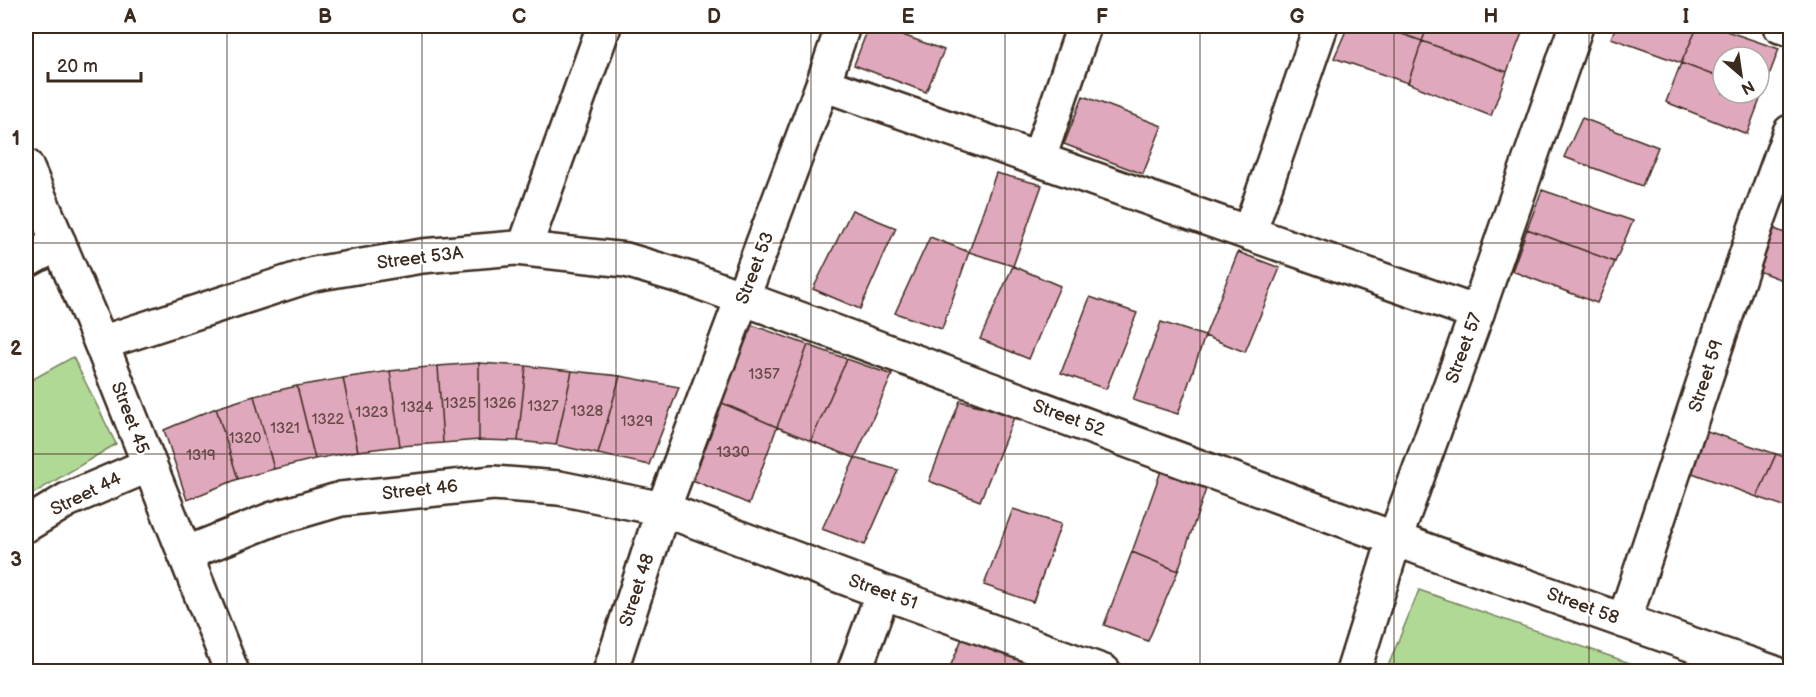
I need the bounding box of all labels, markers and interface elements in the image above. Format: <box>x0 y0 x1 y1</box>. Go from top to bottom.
text: A <box>123 5 137 29</box>
text: B <box>318 5 332 29</box>
text: C <box>512 5 526 29</box>
text: D <box>707 5 721 29</box>
text: E <box>902 5 915 29</box>
text: F <box>1096 5 1108 29</box>
text: G <box>1290 5 1305 29</box>
text: H <box>1484 5 1498 29</box>
text: I <box>1683 5 1689 29</box>
scale bar <box>48 45 141 83</box>
north arrow <box>1711 45 1771 105</box>
text: 20 m <box>57 56 98 77</box>
text: N <box>1738 76 1757 98</box>
text: 1 <box>12 127 20 151</box>
street label: Street 53 <box>732 229 778 307</box>
street label: Street 53A <box>376 242 464 274</box>
street label: Street 57 <box>1442 310 1486 386</box>
text: 2 <box>10 337 22 361</box>
street label: Street 59 <box>1684 337 1728 415</box>
house number: 1357 <box>749 365 780 384</box>
street label: Street 45 <box>107 379 153 457</box>
house number: 1325 <box>444 394 476 413</box>
house number: 1326 <box>483 394 517 413</box>
street label: Street 52 <box>1030 395 1108 441</box>
house number: 1327 <box>527 397 559 416</box>
house number: 1324 <box>401 398 433 417</box>
house number: 1328 <box>571 402 604 421</box>
house number: 1323 <box>356 403 388 422</box>
house number: 1322 <box>312 410 345 429</box>
house number: 1329 <box>621 412 653 431</box>
house number: 1321 <box>270 419 300 438</box>
house number: 1320 <box>229 429 262 448</box>
house number: 1330 <box>716 443 750 462</box>
house number: 1319 <box>186 446 216 465</box>
street label: Street 44 <box>47 468 125 520</box>
street label: Street 46 <box>381 476 459 504</box>
text: 3 <box>10 548 22 572</box>
street label: Street 48 <box>615 551 659 629</box>
street label: Street 51 <box>846 570 920 614</box>
street label: Street 58 <box>1544 583 1622 629</box>

